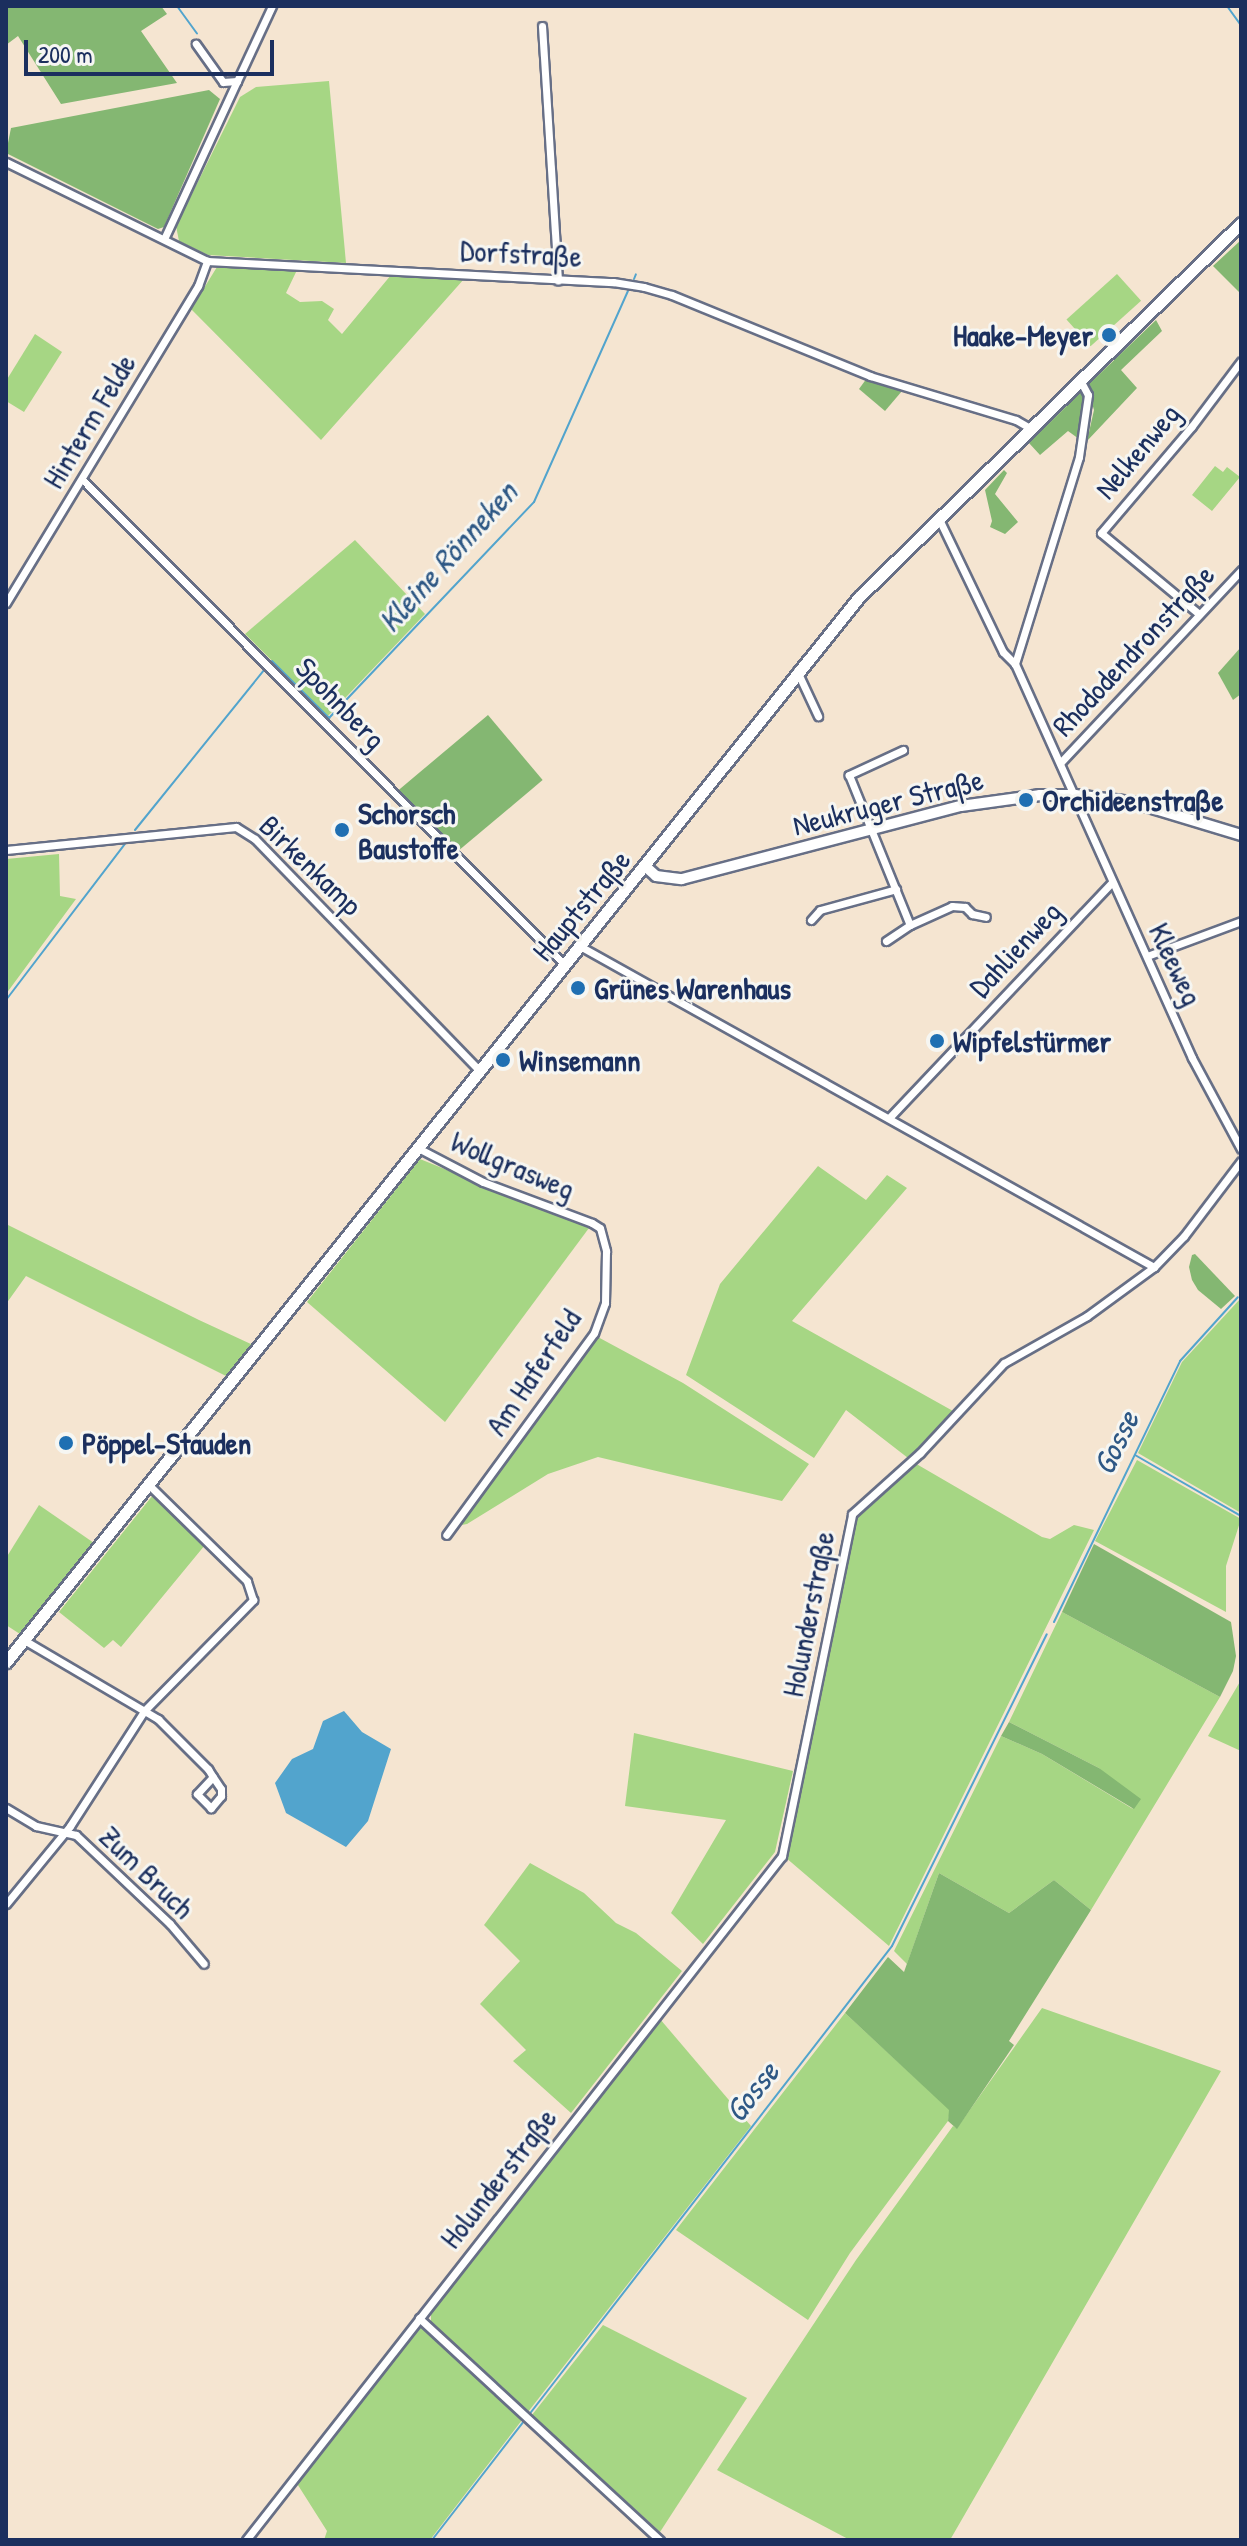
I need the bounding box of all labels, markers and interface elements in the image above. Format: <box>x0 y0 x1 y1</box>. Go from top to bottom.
scale bar <box>28 24 278 74</box>
text: 200 m <box>38 38 93 70</box>
street label: Dorfstraße <box>459 232 583 274</box>
place label: Haake-Meyer <box>953 317 1093 353</box>
marker: Haake-Meyer <box>1100 326 1118 344</box>
street label: Hinterm Felde <box>35 347 143 495</box>
street label: Nelkenweg <box>1087 396 1187 506</box>
water label: Kleine Rönneken <box>370 474 526 640</box>
street label: Rhododendronstraße <box>1044 557 1222 743</box>
street label: Spohnberg <box>288 649 394 757</box>
street label: Neukruger Straße <box>789 761 987 843</box>
place label: Orchideenstraße <box>1042 782 1223 818</box>
marker: Orchideenstraße <box>1017 791 1035 809</box>
place label: Schorsch Baustoffe <box>358 795 459 866</box>
street label: Birkenkamp <box>252 807 370 923</box>
marker: Schorsch Baustoffe <box>333 821 351 839</box>
street label: Hauptstraße <box>524 842 638 968</box>
street label: Dahlienweg <box>962 894 1068 1004</box>
street label: Kleeweg <box>1141 917 1211 1011</box>
place label: Grünes Warenhaus <box>594 970 791 1006</box>
marker: Grünes Warenhaus <box>569 979 587 997</box>
place label: Wipfelstürmer <box>953 1023 1111 1059</box>
marker: Wipfelstürmer <box>928 1032 946 1050</box>
place label: Winsemann <box>519 1042 641 1078</box>
marker: Winsemann <box>494 1051 512 1069</box>
street label: Wollgrasweg <box>446 1123 580 1207</box>
street label: Am Haferfeld <box>478 1302 588 1442</box>
water label: Gosse <box>1084 1405 1148 1481</box>
place label: Pöppel-Stauden <box>82 1425 251 1461</box>
marker: Pöppel-Stauden <box>57 1434 75 1452</box>
street label: Holunderstraße <box>774 1528 842 1700</box>
street label: Zum Bruch <box>92 1818 202 1926</box>
water label: Gosse <box>717 2054 787 2130</box>
street label: Holunderstraße <box>432 2101 564 2255</box>

